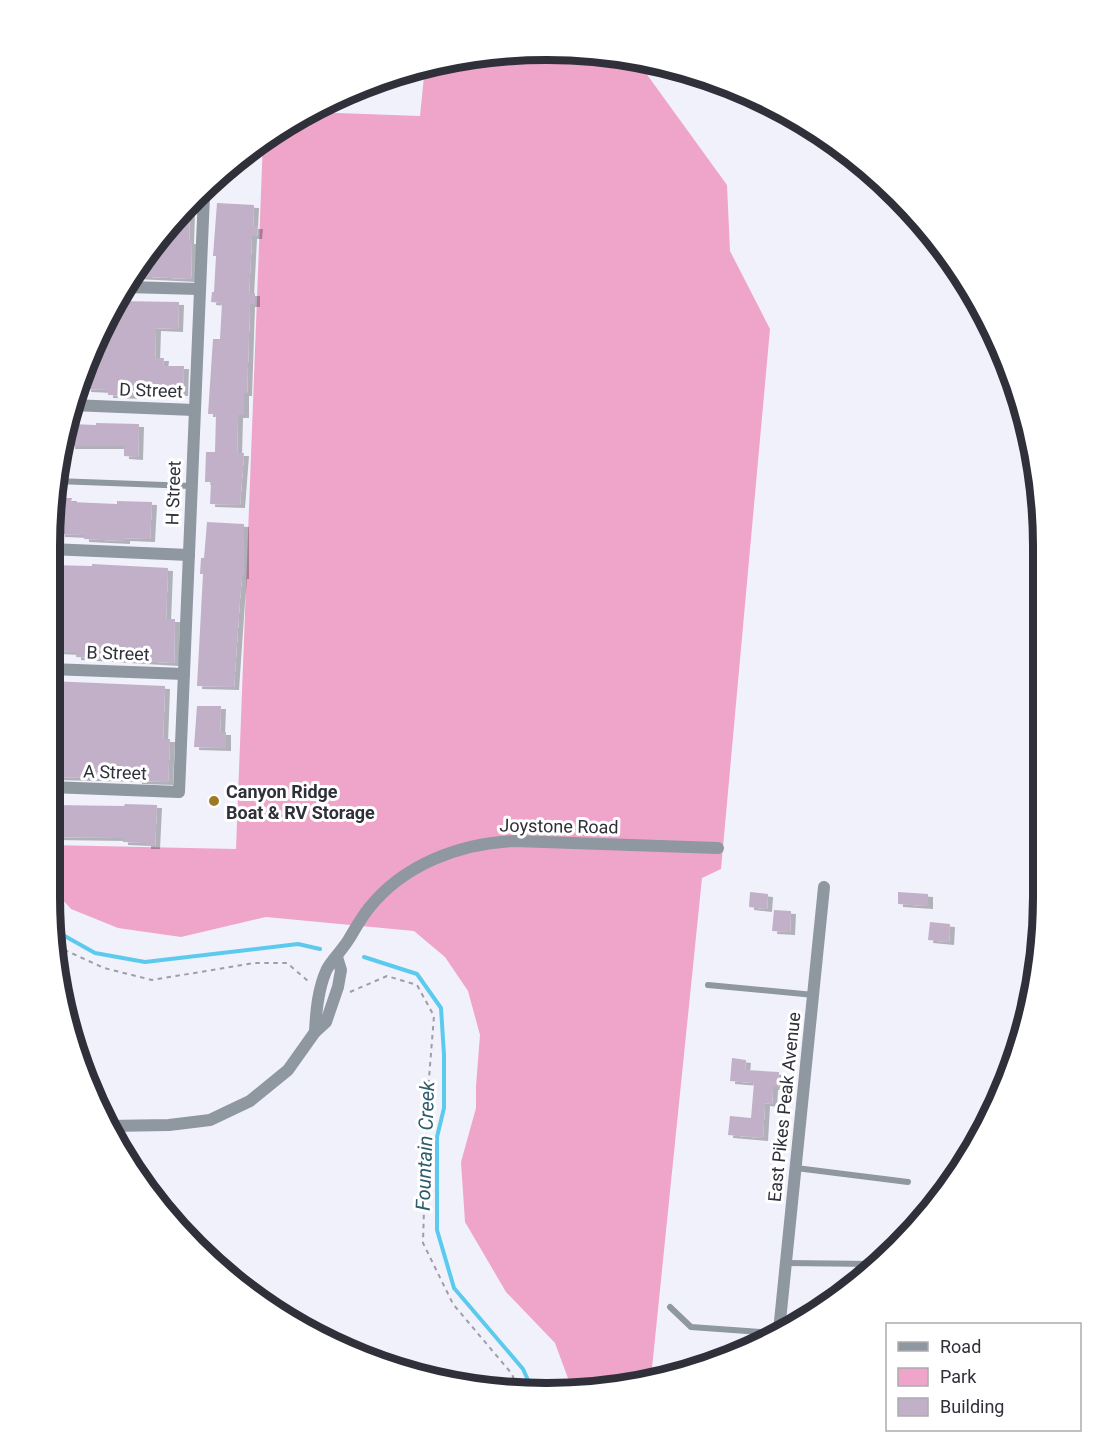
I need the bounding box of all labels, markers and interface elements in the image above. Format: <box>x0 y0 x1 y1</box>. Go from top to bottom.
street label: D Street <box>119 378 183 402</box>
street label: H Street <box>161 460 185 526</box>
street label: B Street <box>86 641 150 665</box>
street label: A Street <box>83 760 147 784</box>
place label: Canyon Ridge Boat & RV Storage <box>226 781 375 823</box>
marker: Canyon Ridge Boat & RV Storage <box>207 794 221 808</box>
street label: Joystone Road <box>499 814 619 838</box>
street label: East Pikes Peak Avenue <box>764 1011 804 1203</box>
water label: Fountain Creek <box>411 1080 439 1211</box>
legend <box>886 1323 1081 1431</box>
text: Road <box>940 1336 981 1357</box>
text: Park <box>940 1366 977 1387</box>
text: Building <box>940 1396 1004 1417</box>

